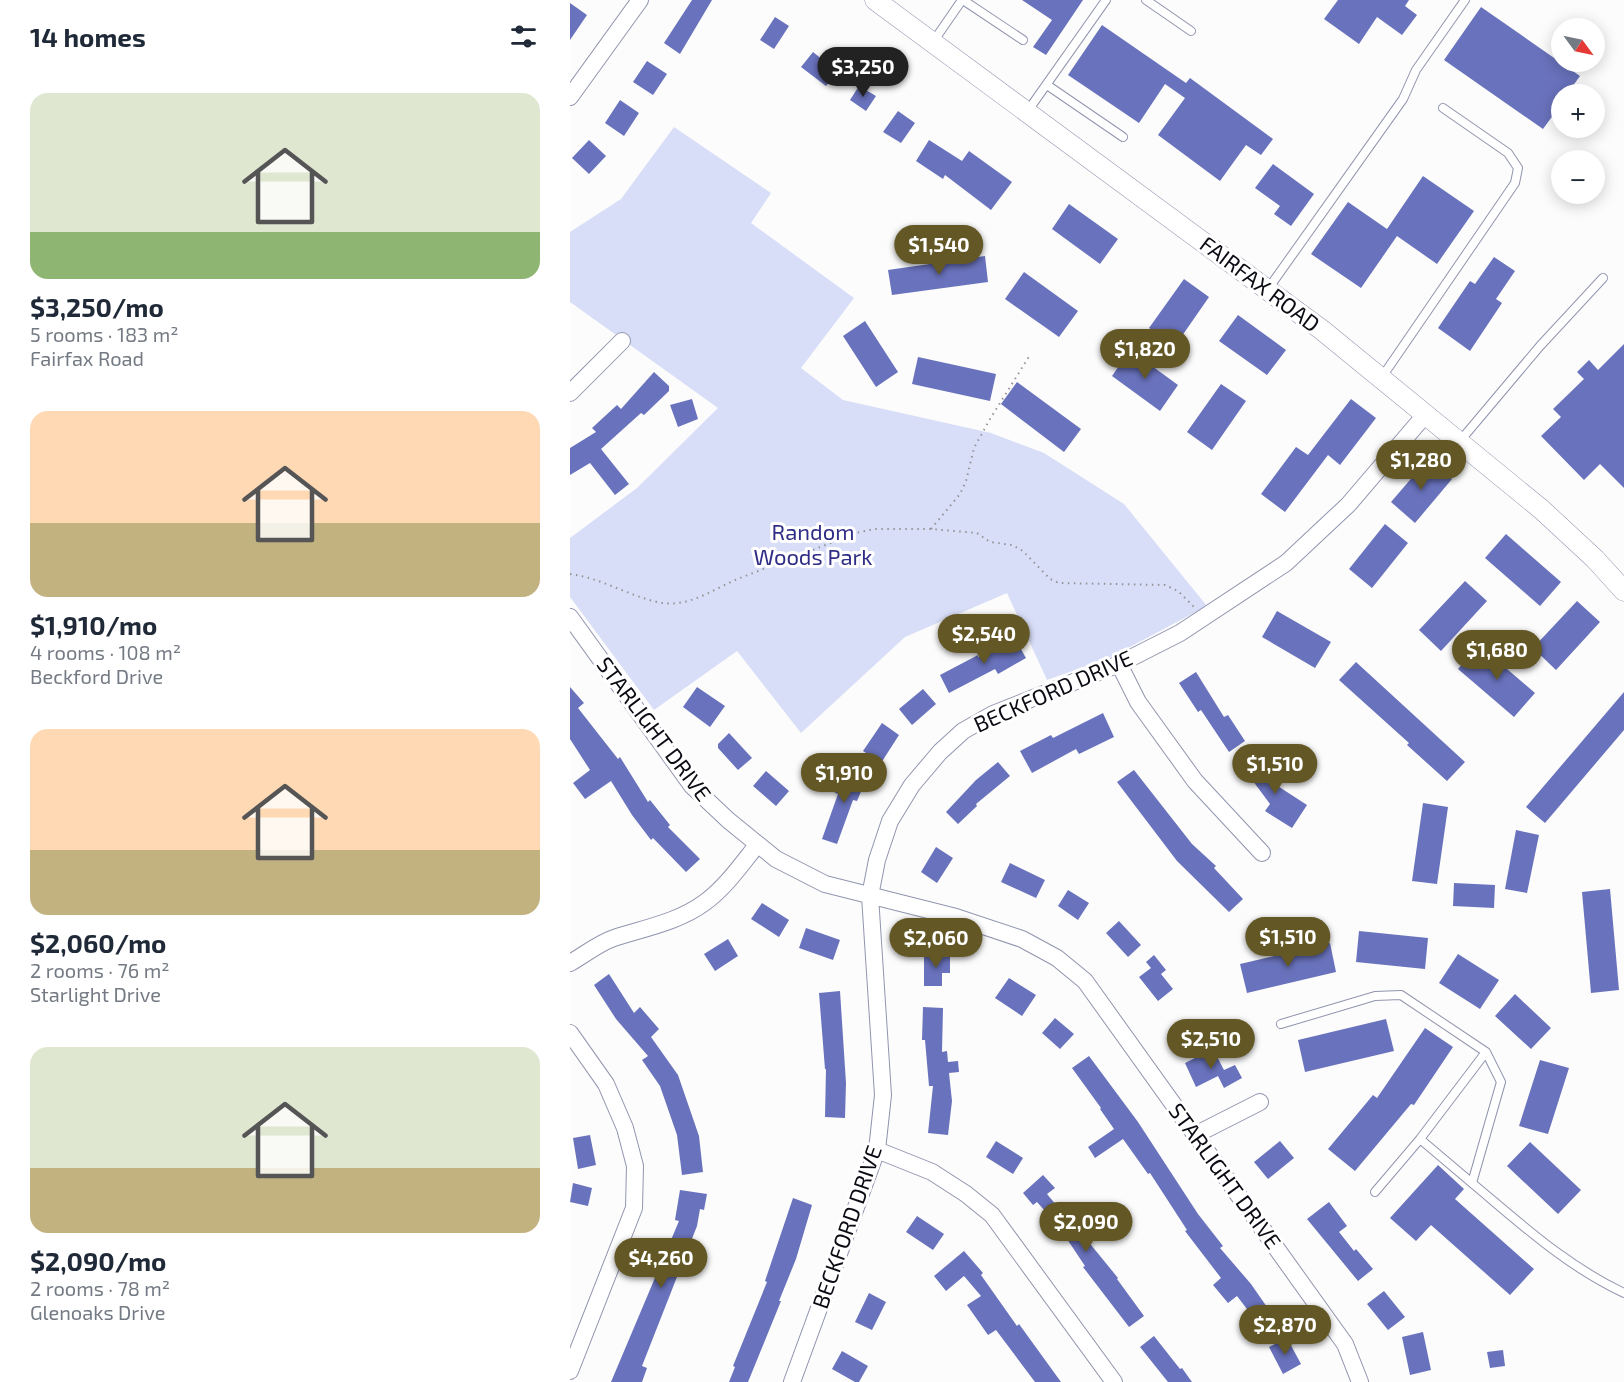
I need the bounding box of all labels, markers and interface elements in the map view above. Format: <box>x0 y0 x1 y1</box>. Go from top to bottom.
north arrow <box>1551 18 1605 72</box>
map controls <box>1551 18 1605 204</box>
icon: filters <box>507 20 540 53</box>
text: 14 homes <box>30 21 146 52</box>
pin: $3,250 <box>814 47 912 98</box>
text: $3,250 <box>831 54 895 78</box>
button: + <box>1551 84 1605 138</box>
icon: home <box>231 132 339 240</box>
button: − <box>1551 150 1605 204</box>
pin: $1,540 <box>890 225 988 276</box>
street label: FAIRFAX ROAD <box>1196 230 1326 337</box>
text: $1,540 <box>908 232 970 256</box>
text: $3,250/mo <box>30 291 164 322</box>
text: 5 rooms · 183 m² <box>30 322 178 346</box>
pin: $1,820 <box>1096 329 1194 380</box>
text: $1,820 <box>1114 336 1176 360</box>
text: Fairfax Road <box>30 346 144 370</box>
pin: $1,280 <box>1372 440 1470 491</box>
text: $1,280 <box>1390 447 1452 471</box>
icon: home <box>231 450 339 558</box>
park label: Random Woods Park <box>753 518 873 569</box>
text: $1,910/mo <box>30 609 157 640</box>
pin: $2,540 <box>935 614 1033 665</box>
text: $2,540 <box>952 621 1016 645</box>
pin: $1,680 <box>1448 630 1546 681</box>
text: $1,680 <box>1466 637 1528 661</box>
text: 4 rooms · 108 m² <box>30 640 181 664</box>
street label: BECKFORD DRIVE <box>969 644 1136 737</box>
street label: STARLIGHT DRIVE <box>592 651 717 806</box>
text: Beckford Drive <box>30 664 163 688</box>
pin: $1,510 <box>1226 744 1324 795</box>
text: $1,510 <box>1246 751 1304 775</box>
pin: $1,910 <box>795 753 893 804</box>
text: $1,910 <box>815 760 873 784</box>
icon: home <box>231 768 339 876</box>
pin: $1,510 <box>1239 917 1337 968</box>
pin: $2,060 <box>887 918 985 969</box>
text: $1,510 <box>1259 924 1317 948</box>
text: $2,060 <box>903 925 969 949</box>
text: $2,060/mo <box>30 927 166 958</box>
text: 2 rooms · 76 m² <box>30 958 169 982</box>
text: Starlight Drive <box>30 982 161 1006</box>
pin: $2,510 <box>1162 1019 1260 1070</box>
text: $2,510 <box>1181 1026 1241 1050</box>
icon: home <box>231 1086 339 1194</box>
street label: STARLIGHT DRIVE <box>1164 1098 1287 1253</box>
street label: BECKFORD DRIVE <box>806 1142 886 1312</box>
pin: $2,090 <box>1037 1202 1135 1253</box>
text: $2,090 <box>1053 1209 1119 1233</box>
pin: $4,260 <box>612 1238 710 1289</box>
text: $2,090/mo <box>30 1245 166 1276</box>
text: $4,260 <box>628 1245 694 1269</box>
text: 2 rooms · 78 m² <box>30 1276 170 1300</box>
text: Glenoaks Drive <box>30 1300 165 1324</box>
pin: $2,870 <box>1236 1305 1334 1356</box>
text: $2,870 <box>1253 1312 1317 1336</box>

